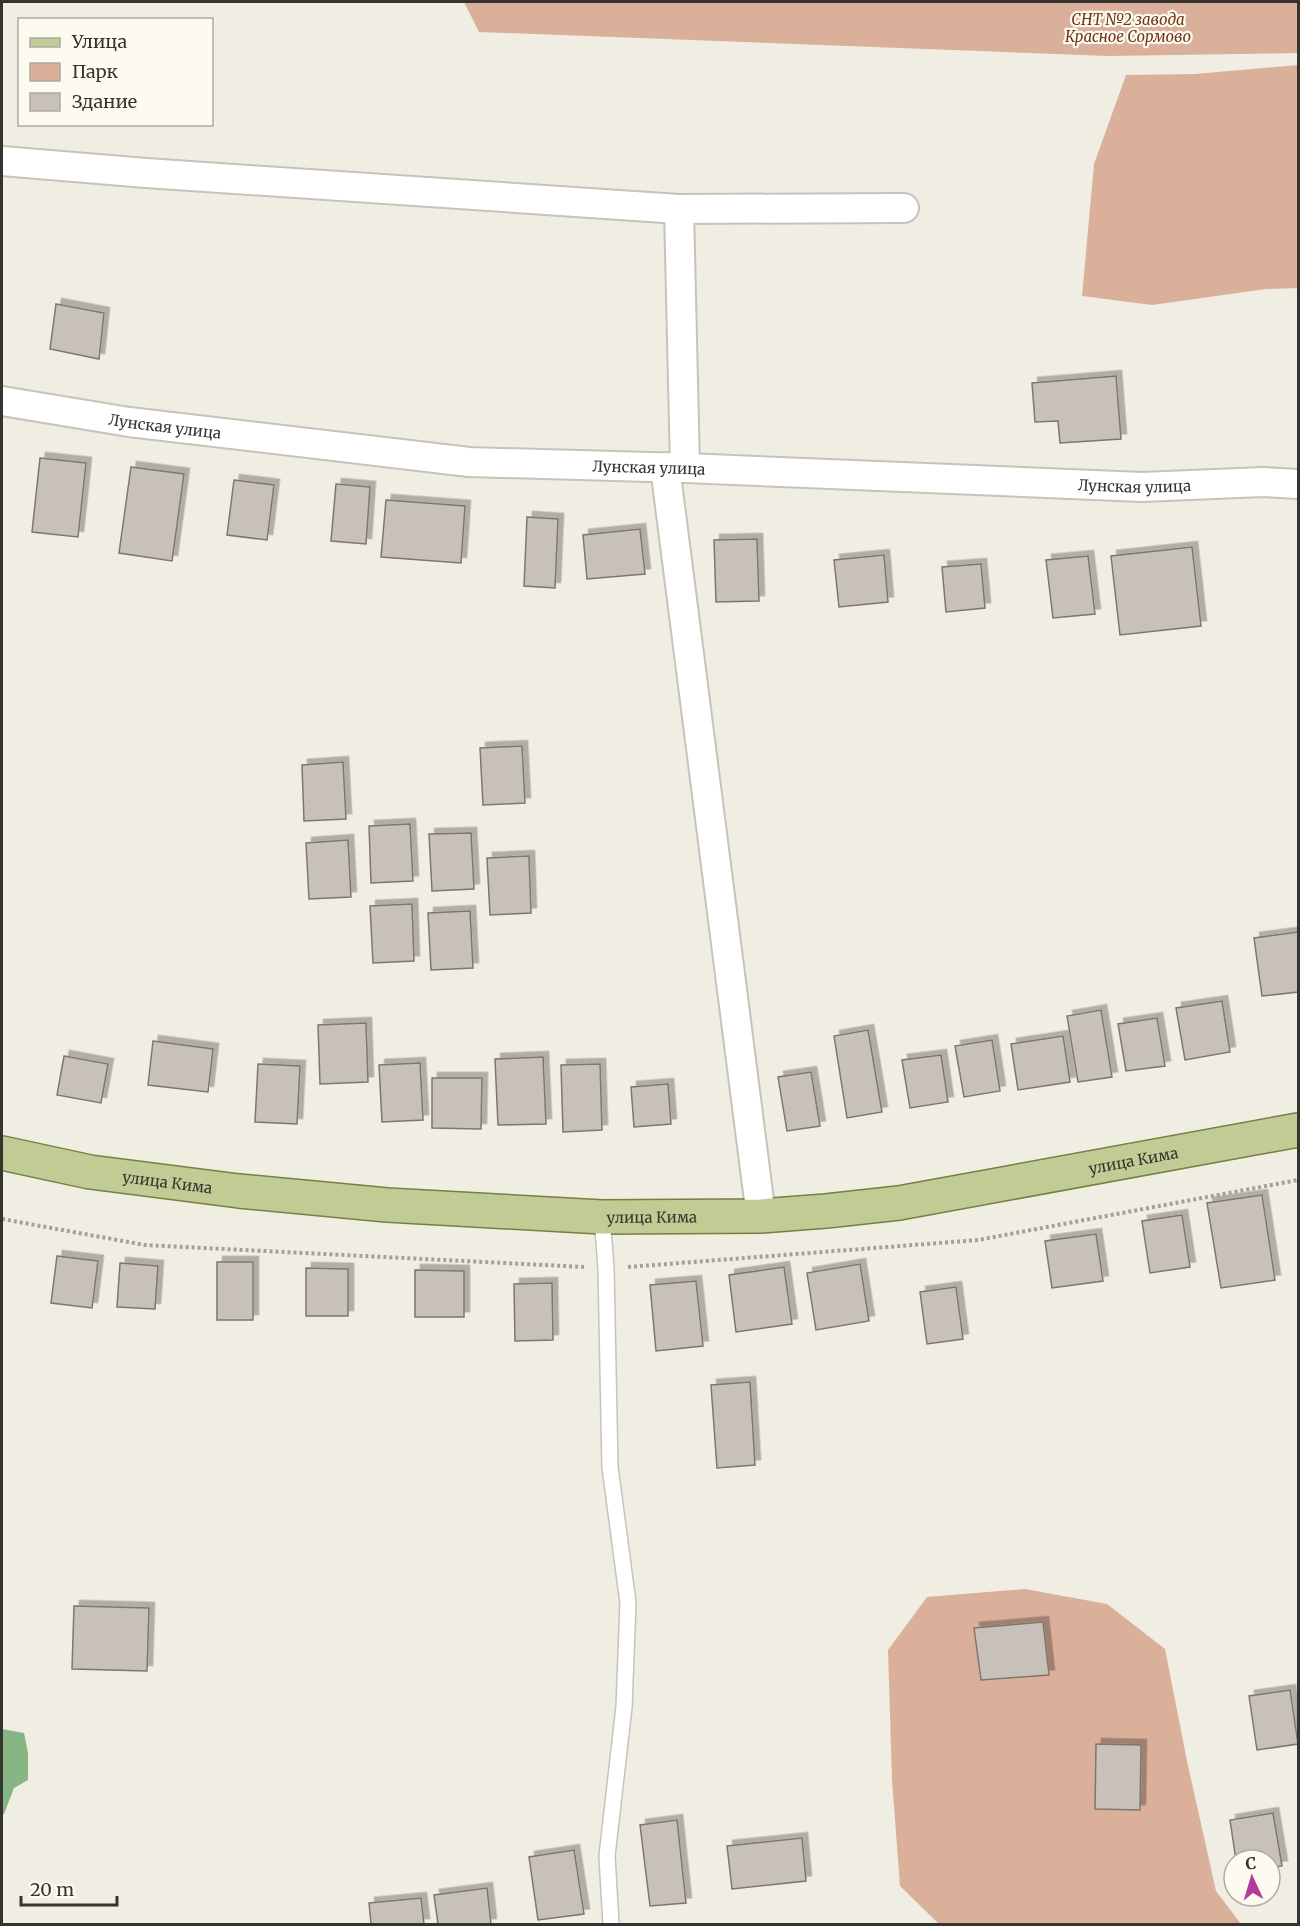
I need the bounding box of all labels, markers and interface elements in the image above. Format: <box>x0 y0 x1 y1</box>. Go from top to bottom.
park label: СНТ №2 завода Красное Сормово <box>1065 10 1191 46</box>
legend <box>18 18 213 126</box>
text: Улица <box>71 30 127 53</box>
text: Парк <box>72 60 118 83</box>
text: Здание <box>72 90 137 113</box>
street label: Лунская улица <box>107 409 222 442</box>
street label: Лунская улица <box>592 456 706 478</box>
street label: Лунская улица <box>1078 475 1191 497</box>
street label: улица Кима <box>1087 1143 1179 1178</box>
street label: улица Кима <box>121 1167 213 1197</box>
street label: улица Кима <box>606 1207 697 1226</box>
north arrow <box>1222 1848 1282 1908</box>
text: С <box>1245 1853 1257 1873</box>
scale bar <box>21 1869 117 1907</box>
text: 20 m <box>30 1878 74 1901</box>

